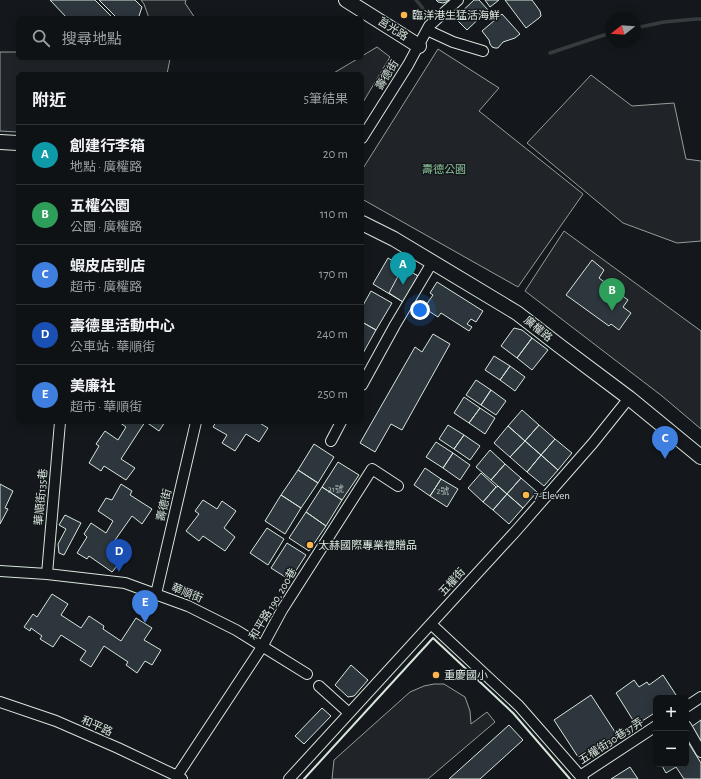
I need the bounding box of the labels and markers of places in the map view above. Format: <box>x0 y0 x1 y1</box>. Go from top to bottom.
place label: 臨洋港生猛活海鮮 <box>412 9 500 21</box>
marker: 臨洋港生猛活海鮮 <box>399 10 409 20</box>
pin: A <box>390 252 416 285</box>
pin: B <box>599 278 625 311</box>
pin: C <box>652 426 678 459</box>
marker: 7-Eleven <box>521 490 531 500</box>
place label: 7-Eleven <box>534 490 570 501</box>
pin: D <box>106 539 132 572</box>
place label: 太赫國際專業禮贈品 <box>318 539 417 551</box>
marker: 太赫國際專業禮贈品 <box>305 540 315 550</box>
pin: E <box>132 590 158 623</box>
place label: 重慶國小 <box>444 669 488 681</box>
marker: 重慶國小 <box>431 670 441 680</box>

